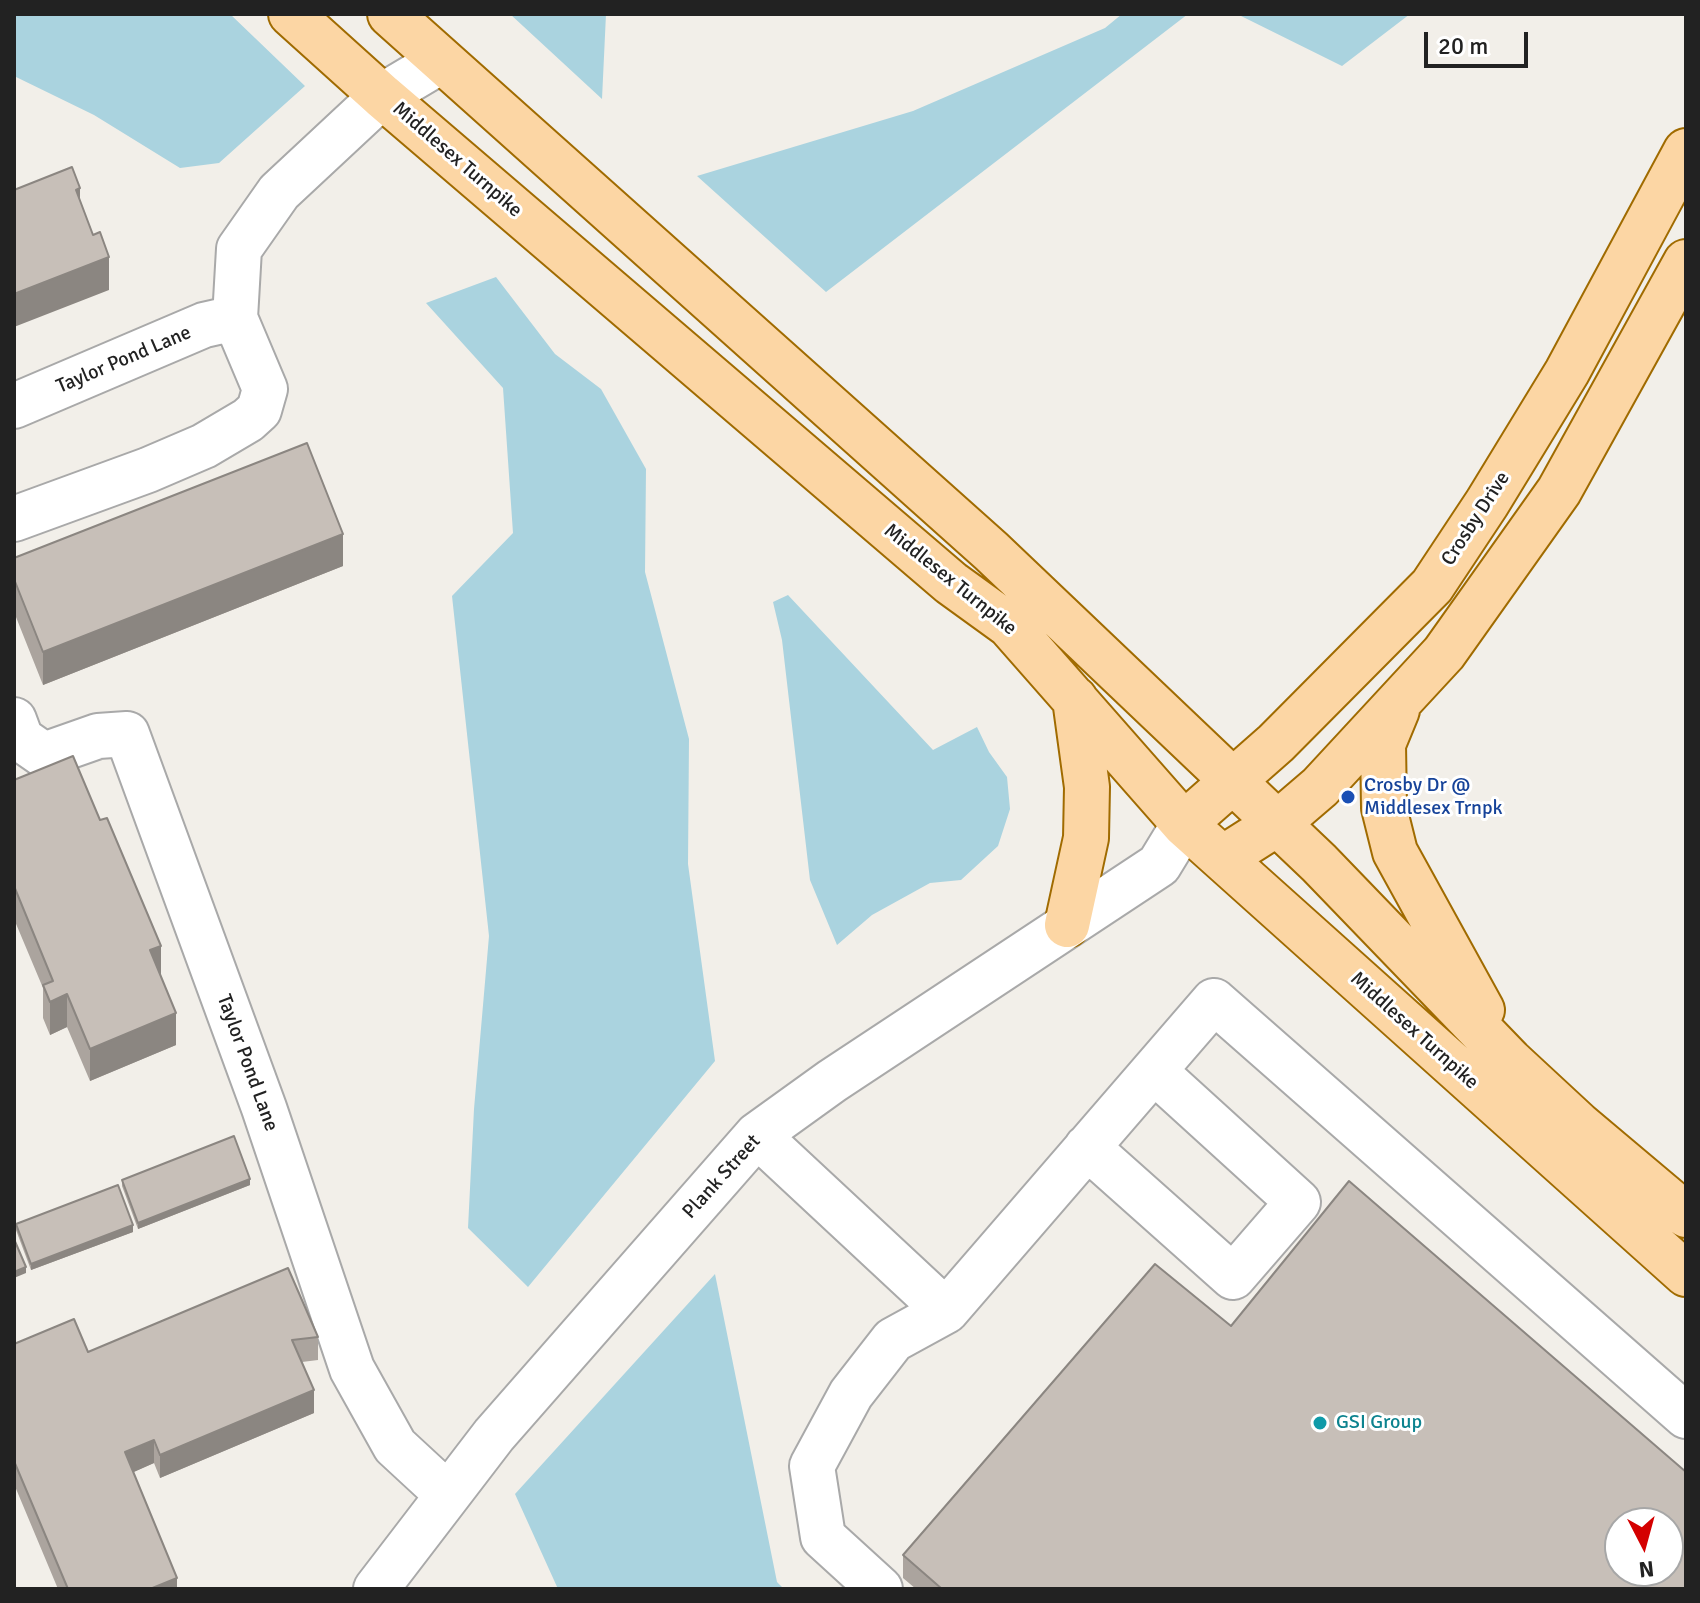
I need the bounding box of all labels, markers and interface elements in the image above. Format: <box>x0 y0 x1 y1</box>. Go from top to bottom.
scale bar <box>1428 16 1532 66</box>
text: 20 m <box>1438 31 1488 61</box>
street label: Middlesex Turnpike <box>387 97 527 223</box>
street label: Taylor Pond Lane <box>53 321 195 399</box>
street label: Crosby Drive <box>1437 467 1515 571</box>
street label: Middlesex Turnpike <box>879 519 1021 641</box>
place label: Crosby Dr @ Middlesex Trnpk <box>1364 774 1503 821</box>
marker: Crosby Dr @ Middlesex Trnpk <box>1339 788 1357 806</box>
street label: Middlesex Turnpike <box>1345 967 1483 1095</box>
street label: Taylor Pond Lane <box>211 991 283 1135</box>
street label: Plank Street <box>678 1130 766 1224</box>
place label: GSI Group <box>1336 1411 1422 1435</box>
marker: GSI Group <box>1311 1414 1329 1432</box>
north arrow <box>1604 1507 1684 1587</box>
text: N <box>1637 1555 1655 1584</box>

